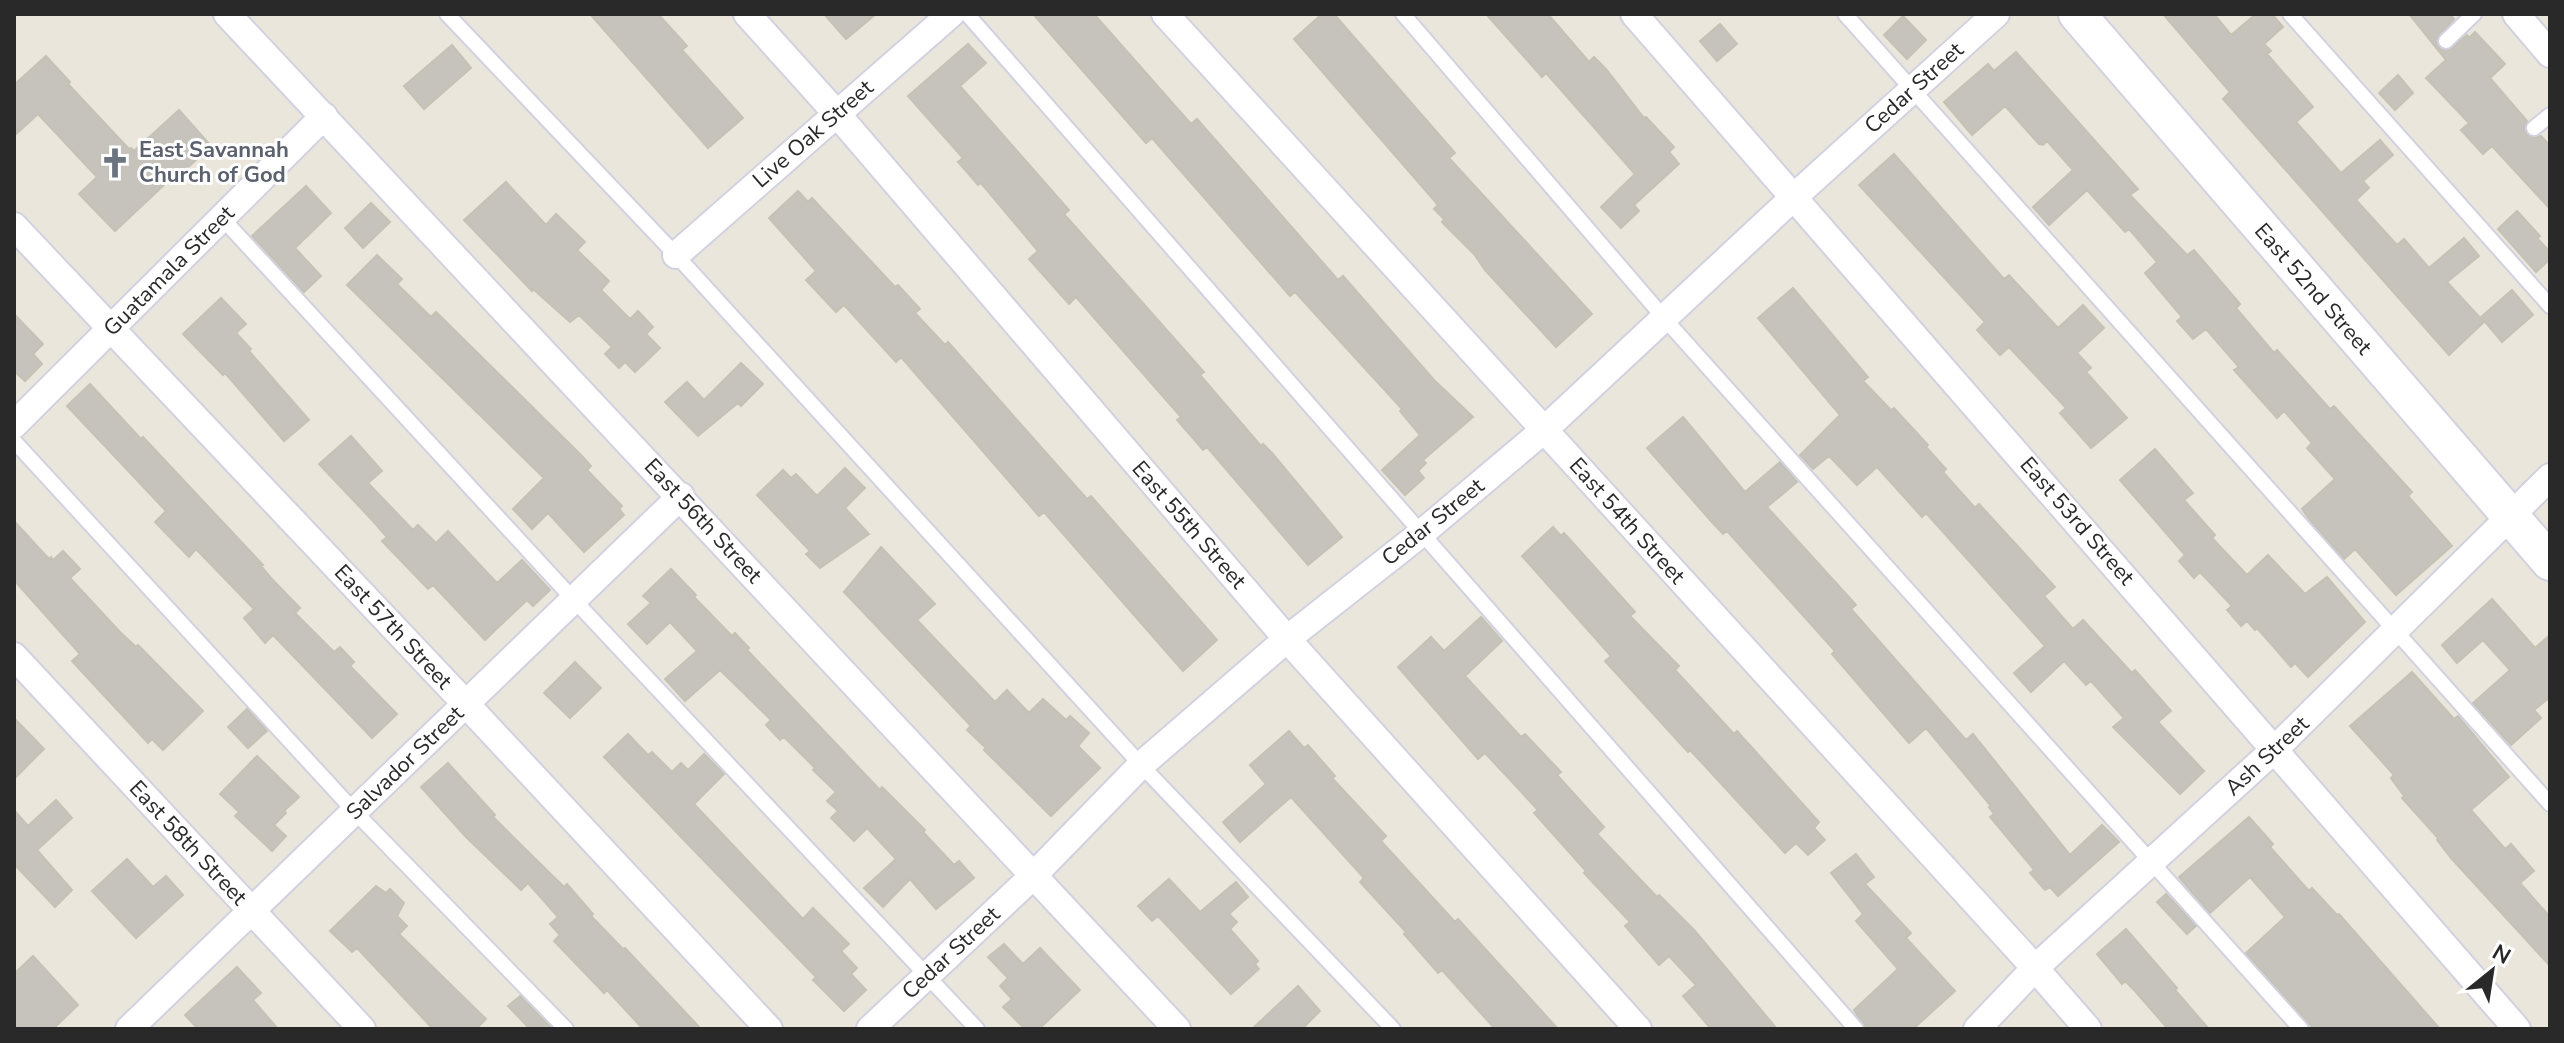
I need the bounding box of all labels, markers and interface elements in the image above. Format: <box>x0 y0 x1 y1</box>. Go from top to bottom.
street label: Cedar Street <box>1858 35 1970 141</box>
street label: Live Oak Street <box>746 73 880 195</box>
place label: East Savannah Church of God <box>139 135 289 190</box>
church icon: East Savannah Church of God <box>98 146 132 180</box>
street label: Guatamala Street <box>97 199 241 343</box>
street label: East 52nd Street <box>2247 217 2379 362</box>
street label: East 53rd Street <box>2013 450 2141 592</box>
street label: East 54th Street <box>1562 451 1692 591</box>
street label: East 56th Street <box>637 452 769 590</box>
street label: East 55th Street <box>1125 455 1253 596</box>
street label: Cedar Street <box>1375 471 1491 573</box>
street label: East 57th Street <box>327 558 459 696</box>
street label: Salvador Street <box>340 699 471 827</box>
street label: Ash Street <box>2218 709 2316 803</box>
street label: East 58th Street <box>122 774 254 912</box>
street label: Cedar Street <box>896 900 1007 1006</box>
north arrow <box>2452 931 2532 1011</box>
text: N <box>2487 937 2516 972</box>

